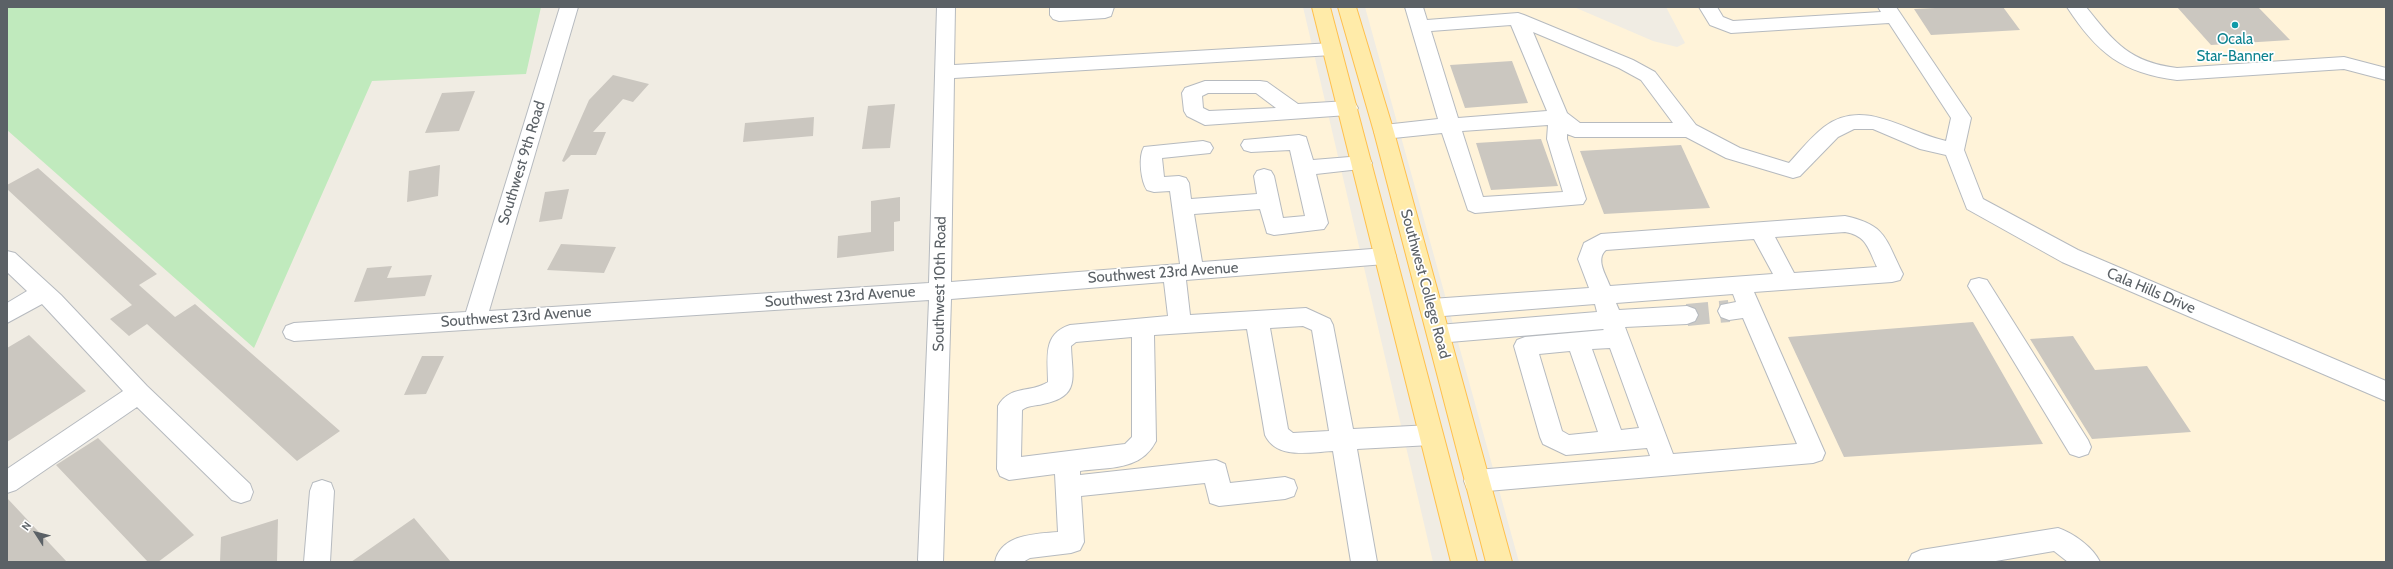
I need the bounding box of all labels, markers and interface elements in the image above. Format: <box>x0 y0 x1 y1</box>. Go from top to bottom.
marker: Ocala Star-Banner <box>2230 20 2240 30</box>
place label: Ocala Star-Banner <box>2197 31 2273 66</box>
street label: Southwest 9th Road <box>495 99 549 227</box>
street label: Southwest College Road <box>1396 207 1454 361</box>
street label: Southwest 10th Road <box>930 216 950 352</box>
street label: Southwest 23rd Avenue <box>1087 259 1239 287</box>
street label: Cala Hills Drive <box>2104 264 2198 318</box>
street label: Southwest 23rd Avenue <box>764 283 916 311</box>
street label: Southwest 23rd Avenue <box>440 303 592 331</box>
north arrow <box>16 513 56 553</box>
text: N <box>18 519 34 533</box>

